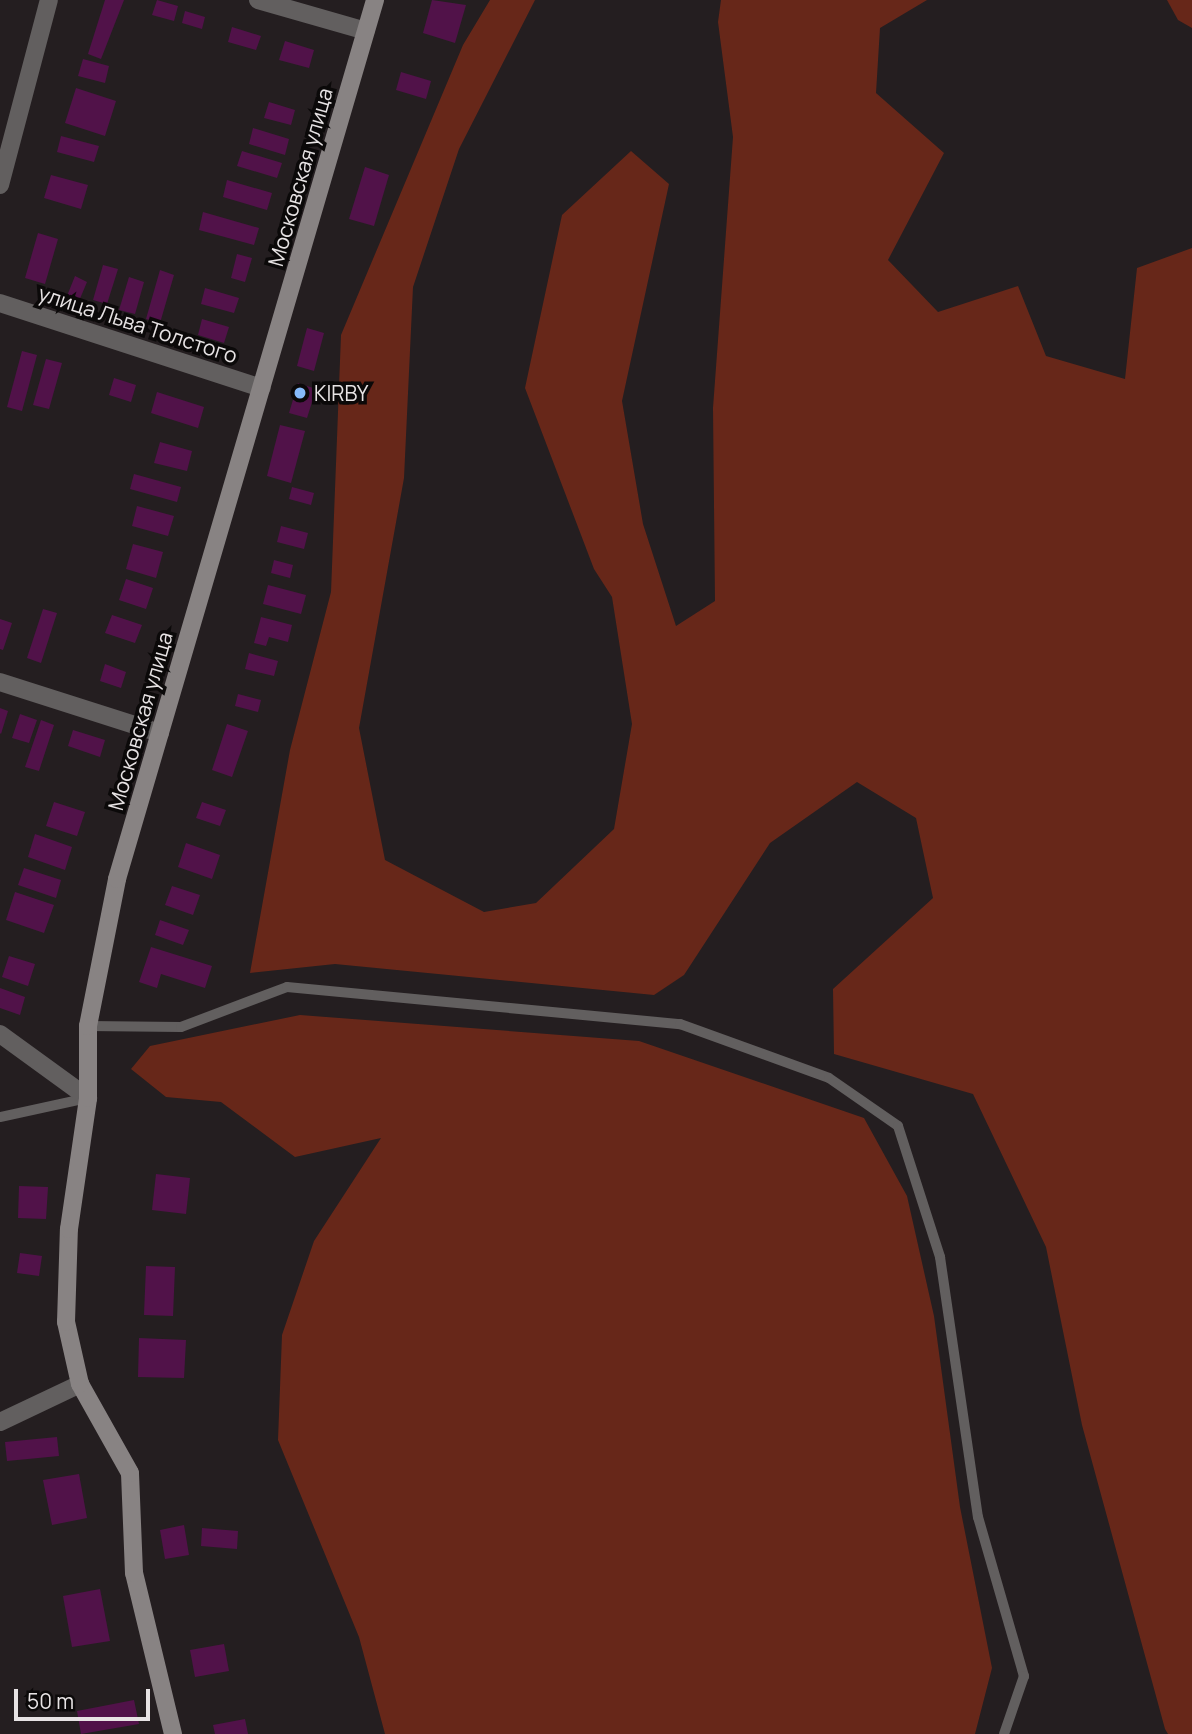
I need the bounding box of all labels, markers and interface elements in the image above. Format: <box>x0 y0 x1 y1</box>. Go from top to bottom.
street label: Московская улица <box>262 85 338 269</box>
street label: улица Льва Толстого <box>35 280 241 368</box>
place label: KIRBY <box>314 380 369 406</box>
marker: KIRBY <box>292 385 308 401</box>
street label: Московская улица <box>102 629 178 813</box>
scale bar <box>18 1674 154 1718</box>
text: 50 m <box>27 1687 74 1715</box>

